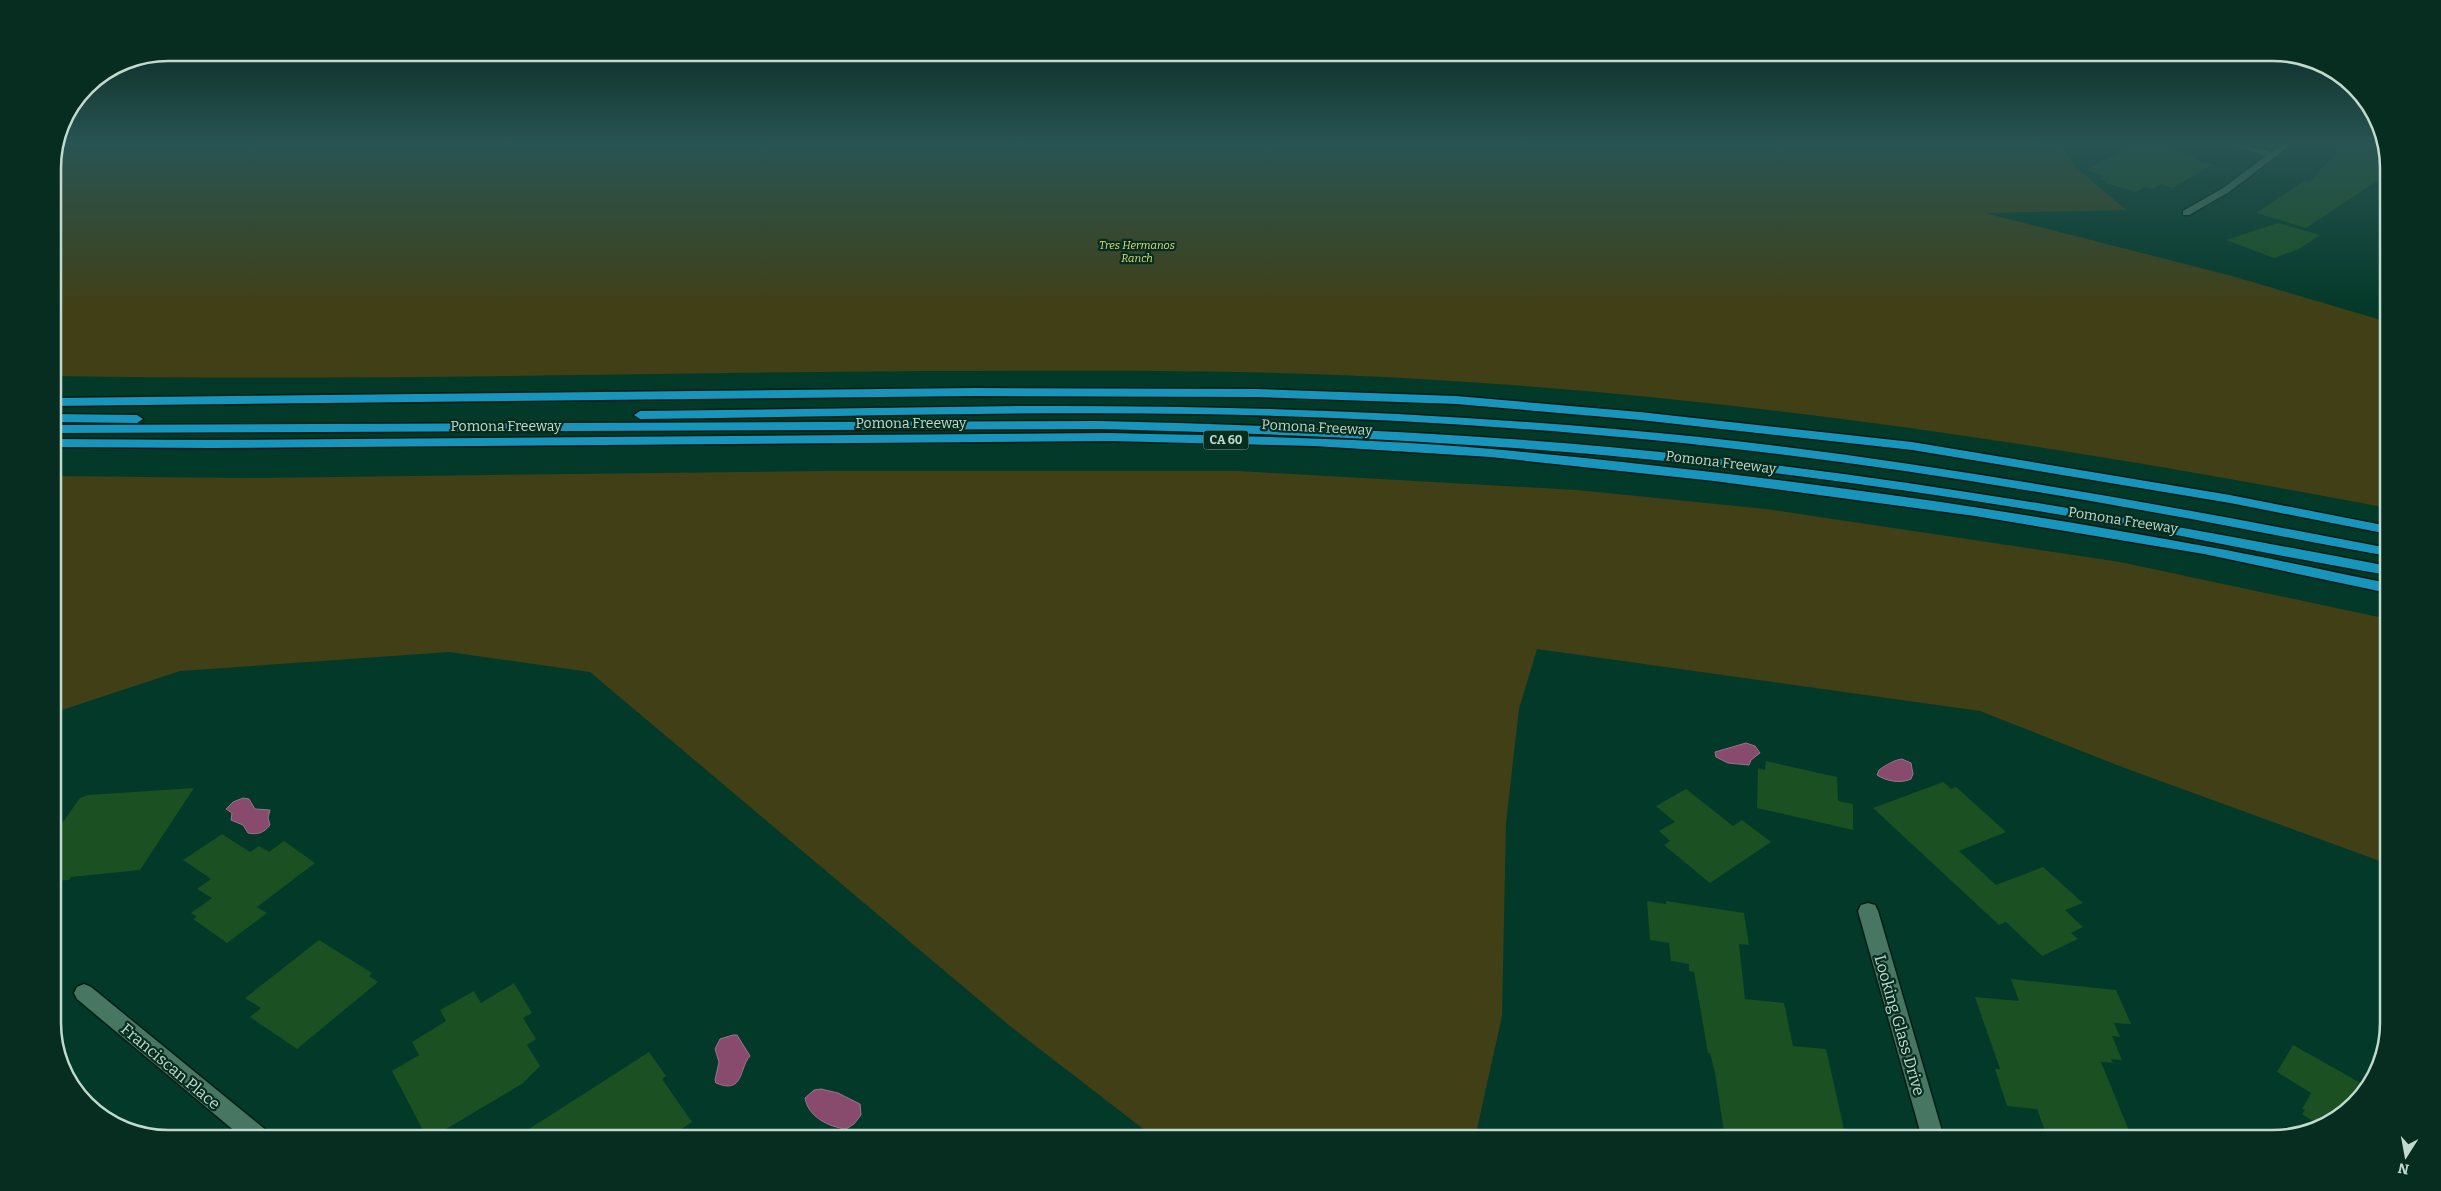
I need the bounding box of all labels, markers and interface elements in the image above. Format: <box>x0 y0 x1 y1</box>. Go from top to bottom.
park label: Tres Hermanos Ranch <box>1099 239 1175 265</box>
street label: Pomona Freeway <box>855 415 967 432</box>
street label: Pomona Freeway <box>1261 416 1373 439</box>
street label: Pomona Freeway <box>450 418 562 435</box>
road number: CA 60 <box>1204 430 1248 450</box>
street label: Pomona Freeway <box>1665 447 1778 478</box>
street label: Pomona Freeway <box>2067 503 2180 538</box>
street label: Looking Glass Drive <box>1870 953 1929 1098</box>
street label: Franciscan Place <box>117 1019 224 1113</box>
north arrow <box>2381 1131 2431 1181</box>
text: N <box>2397 1159 2411 1178</box>

